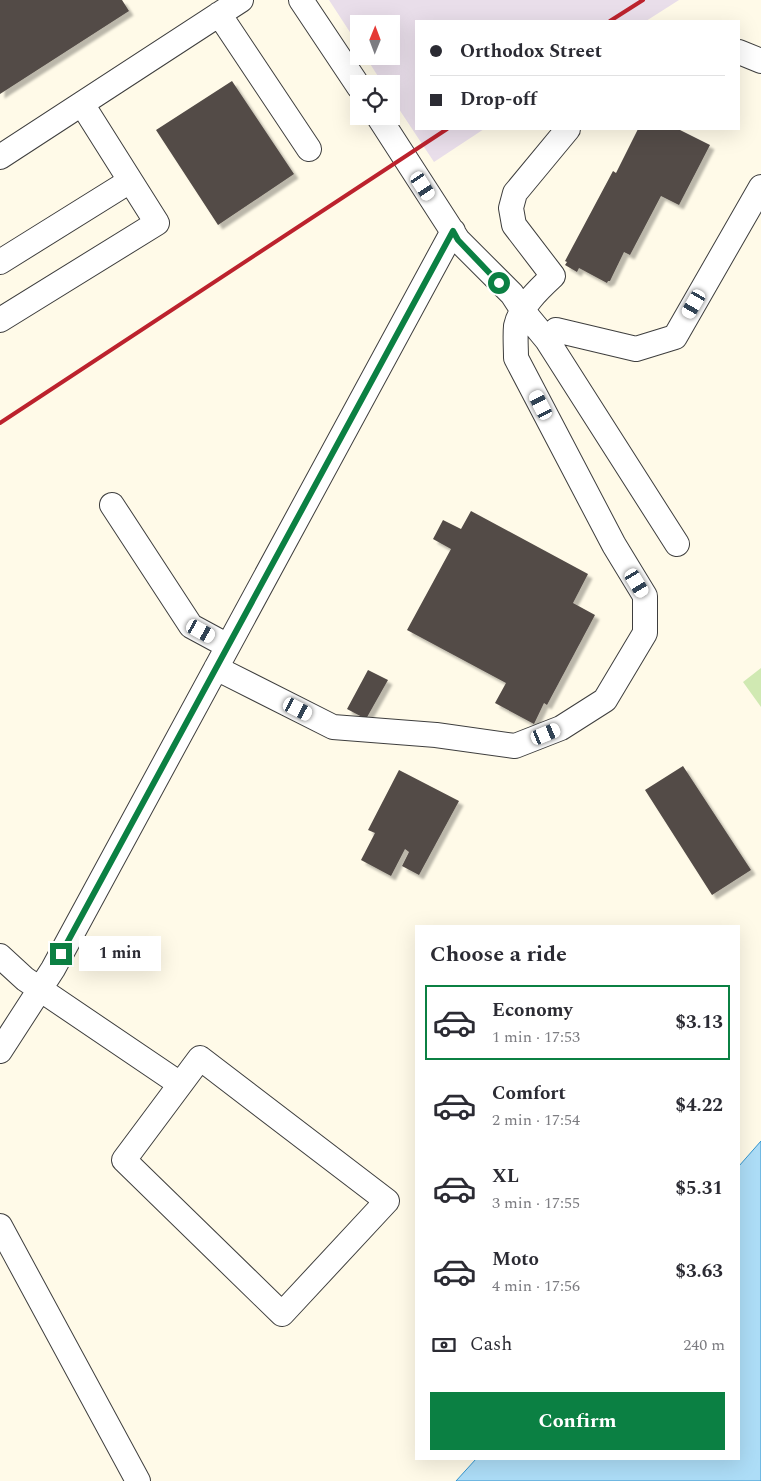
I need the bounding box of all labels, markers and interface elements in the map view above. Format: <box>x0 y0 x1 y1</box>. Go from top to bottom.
north arrow <box>350 15 400 65</box>
map controls <box>350 15 400 125</box>
text: Orthodox Street <box>460 37 602 66</box>
button: locate <box>350 75 400 125</box>
text: Drop-off <box>460 85 537 114</box>
car <box>408 169 437 203</box>
route start <box>488 272 510 294</box>
car <box>680 287 707 321</box>
car <box>527 388 554 422</box>
car <box>622 566 651 600</box>
car <box>184 617 217 645</box>
car <box>281 696 314 722</box>
car <box>529 721 562 747</box>
callout: 1 min <box>78 936 161 972</box>
text: Choose a ride <box>430 938 567 971</box>
text: 1 min <box>99 941 141 965</box>
route end <box>50 943 72 965</box>
text: Economy <box>492 996 573 1025</box>
icon: car <box>432 1000 477 1045</box>
text: $3.13 <box>675 1008 723 1037</box>
text: 1 min · 17:53 <box>492 1025 580 1049</box>
text: Comfort <box>492 1079 566 1108</box>
icon: car <box>432 1083 477 1128</box>
text: $4.22 <box>675 1091 723 1120</box>
text: 2 min · 17:54 <box>492 1108 580 1132</box>
text: XL <box>492 1162 519 1191</box>
icon: car <box>432 1166 477 1211</box>
text: $5.31 <box>675 1174 723 1203</box>
text: 3 min · 17:55 <box>492 1191 580 1215</box>
text: Moto <box>492 1245 539 1274</box>
icon: car <box>432 1249 477 1294</box>
text: $3.63 <box>675 1257 723 1286</box>
text: 4 min · 17:56 <box>492 1274 580 1298</box>
text: Cash <box>470 1330 512 1359</box>
icon: cash <box>430 1331 458 1359</box>
text: 240 m <box>683 1333 725 1357</box>
button: Confirm <box>430 1392 725 1450</box>

